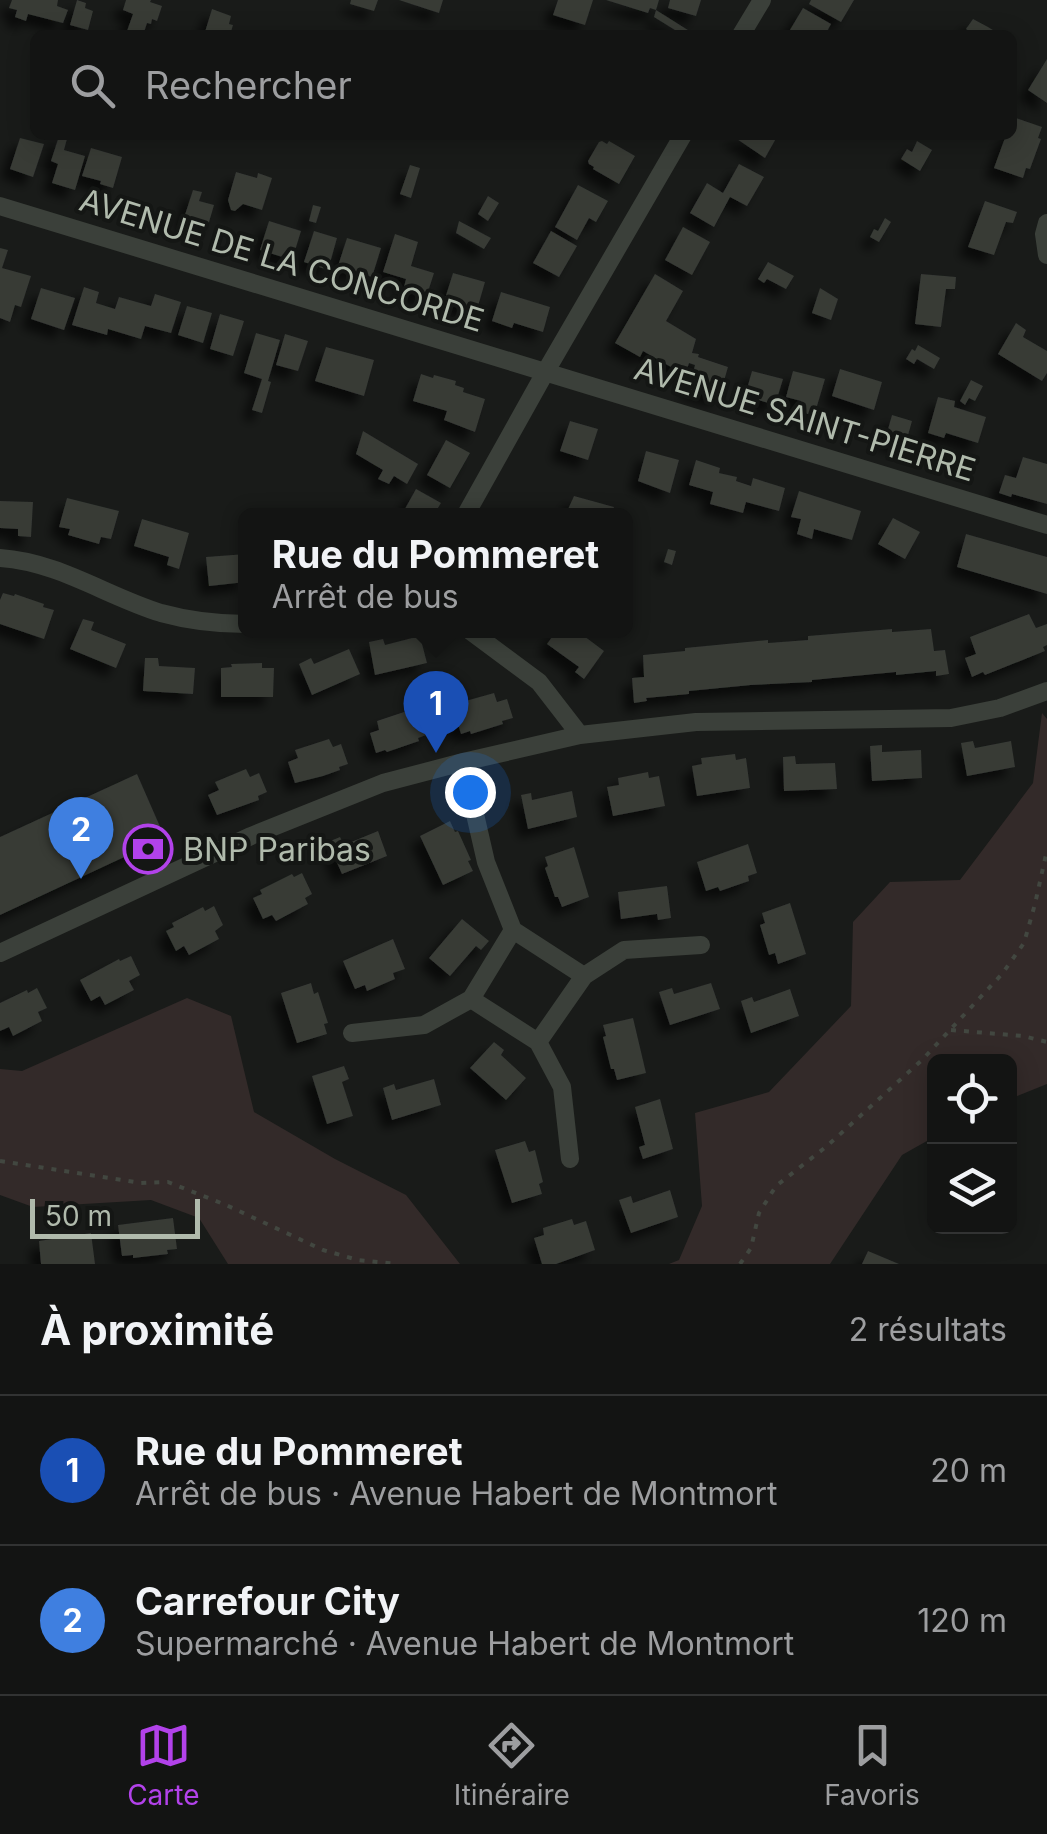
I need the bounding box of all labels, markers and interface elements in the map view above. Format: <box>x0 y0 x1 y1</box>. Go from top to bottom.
search box <box>30 30 1017 140</box>
icon: search <box>65 58 120 113</box>
text: Rechercher <box>145 62 352 108</box>
street label: AVENUE DE LA CONCORDE <box>75 180 489 340</box>
street label: AVENUE SAINT-PIERRE <box>630 349 980 489</box>
popup <box>238 508 633 638</box>
text: Rue du Pommeret <box>272 531 599 577</box>
text: Arrêt de bus <box>272 577 459 616</box>
pin: 1 <box>404 670 468 753</box>
your location <box>445 767 496 818</box>
pin: 2 <box>48 796 114 879</box>
bank icon: BNP Paribas <box>122 823 174 875</box>
place label: BNP Paribas <box>183 830 371 869</box>
map controls <box>927 1054 1017 1234</box>
button: locate <box>927 1054 1017 1144</box>
button: layers <box>927 1144 1017 1234</box>
scale bar <box>30 1194 200 1238</box>
text: 50 m <box>45 1199 112 1233</box>
text: À proximité <box>40 1304 274 1355</box>
text: 2 résultats <box>849 1310 1007 1349</box>
text: Rue du Pommeret <box>135 1428 463 1474</box>
text: 1 <box>66 1451 79 1490</box>
text: 20 m <box>930 1451 1007 1490</box>
text: Arrêt de bus · Avenue Habert de Montmort <box>135 1474 778 1513</box>
text: Carrefour City <box>135 1578 400 1624</box>
text: 2 <box>62 1601 83 1640</box>
text: 120 m <box>917 1601 1007 1640</box>
text: Supermarché · Avenue Habert de Montmort <box>135 1624 794 1663</box>
tab: Carte <box>127 1718 200 1812</box>
tab: Itinéraire <box>454 1718 570 1812</box>
tab: Favoris <box>824 1718 920 1812</box>

